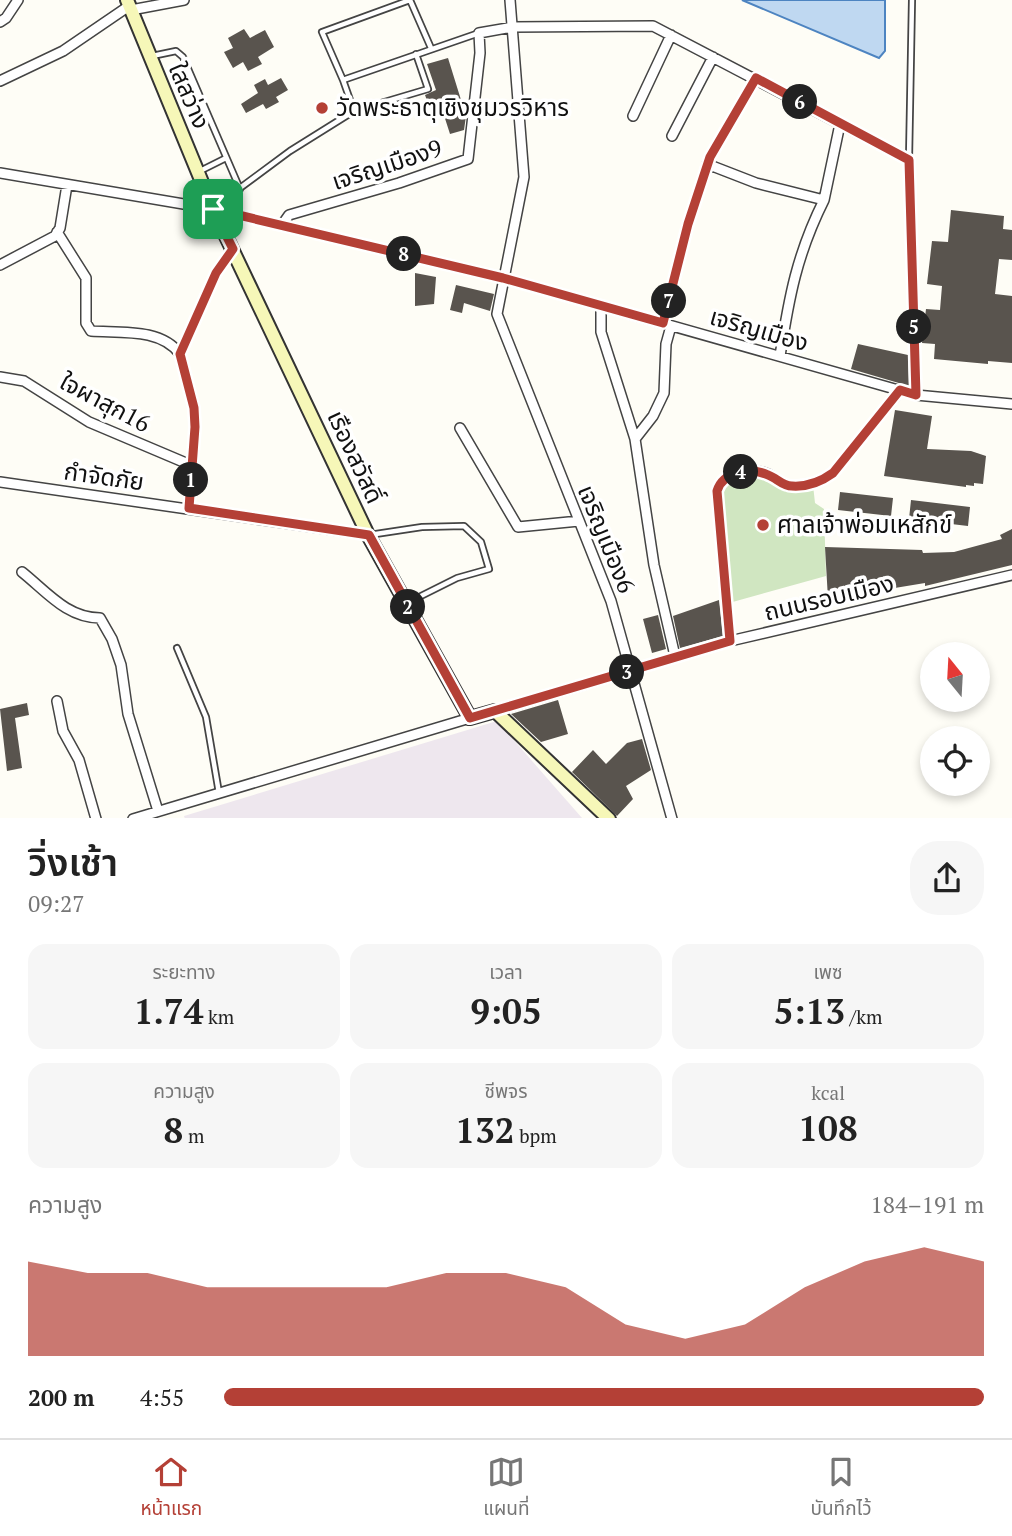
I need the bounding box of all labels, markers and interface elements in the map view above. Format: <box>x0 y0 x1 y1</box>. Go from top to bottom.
street label: ใสสว่าง <box>162 58 218 133</box>
pin: 6 <box>782 84 818 119</box>
text: 6 <box>794 89 805 114</box>
place label: วัดพระธาตุเชิงชุมวรวิหาร <box>336 91 569 123</box>
marker: วัดพระธาตุเชิงชุมวรวิหาร <box>314 100 330 116</box>
street label: เจริญเมือง9 <box>328 131 446 197</box>
pin <box>183 179 243 239</box>
icon: arrive <box>194 190 232 228</box>
pin: 8 <box>386 236 422 272</box>
text: 8 <box>398 241 409 266</box>
pin: 7 <box>652 284 686 318</box>
text: 7 <box>663 288 674 313</box>
street label: เจริญเมือง <box>706 300 812 358</box>
pin: 5 <box>897 310 932 344</box>
text: 5 <box>908 314 919 339</box>
street label: ใจผาสุก16 <box>55 365 156 439</box>
street label: เรืองสวัสดิ์ <box>320 405 391 508</box>
pin: 4 <box>724 454 758 490</box>
street label: กำจัดภัย <box>62 455 146 497</box>
text: 4 <box>735 459 746 484</box>
pin: 1 <box>174 462 208 498</box>
text: 1 <box>185 467 196 492</box>
street label: เจริญเมือง6 <box>571 480 643 598</box>
place label: ศาลเจ้าพ่อมเหสักข์ <box>777 508 952 540</box>
marker: ศาลเจ้าพ่อมเหสักข์ <box>755 517 771 533</box>
street label: ถนนรอบเมือง <box>761 567 897 628</box>
pin: 2 <box>390 590 426 624</box>
text: 2 <box>402 594 413 619</box>
north arrow <box>920 642 990 712</box>
map controls <box>920 642 990 796</box>
pin: 3 <box>610 654 644 690</box>
text: 3 <box>621 659 632 684</box>
button: locate <box>920 726 990 796</box>
text: วิ่งเช้า <box>28 837 118 887</box>
button: share <box>910 841 984 915</box>
text: 09:27 <box>28 888 85 919</box>
text: ระยะทาง <box>153 959 215 984</box>
text: เวลา <box>489 959 523 984</box>
text: เพซ <box>813 959 843 984</box>
text: 1.74 <box>134 988 203 1034</box>
text: 9:05 <box>470 988 542 1034</box>
text: 5:13 <box>774 988 845 1034</box>
text: km <box>203 1004 234 1029</box>
text: /km <box>845 1004 882 1029</box>
text: ความสูง <box>153 1078 215 1103</box>
text: ชีพจร <box>484 1078 528 1103</box>
text: kcal <box>811 1080 845 1105</box>
text: 108 <box>798 1105 858 1151</box>
text: 8 <box>164 1107 183 1153</box>
text: 132 <box>455 1107 515 1153</box>
text: m <box>183 1123 204 1148</box>
text: bpm <box>515 1123 557 1148</box>
text: ความสูง <box>28 1189 102 1220</box>
text: 184–191 m <box>871 1189 984 1220</box>
text: 200 m <box>28 1382 94 1413</box>
text: 4:55 <box>140 1382 184 1413</box>
tab: หน้าแรก <box>140 1453 202 1524</box>
tab: แผนที่ <box>483 1453 530 1524</box>
tab: บันทึกไว้ <box>810 1453 872 1524</box>

